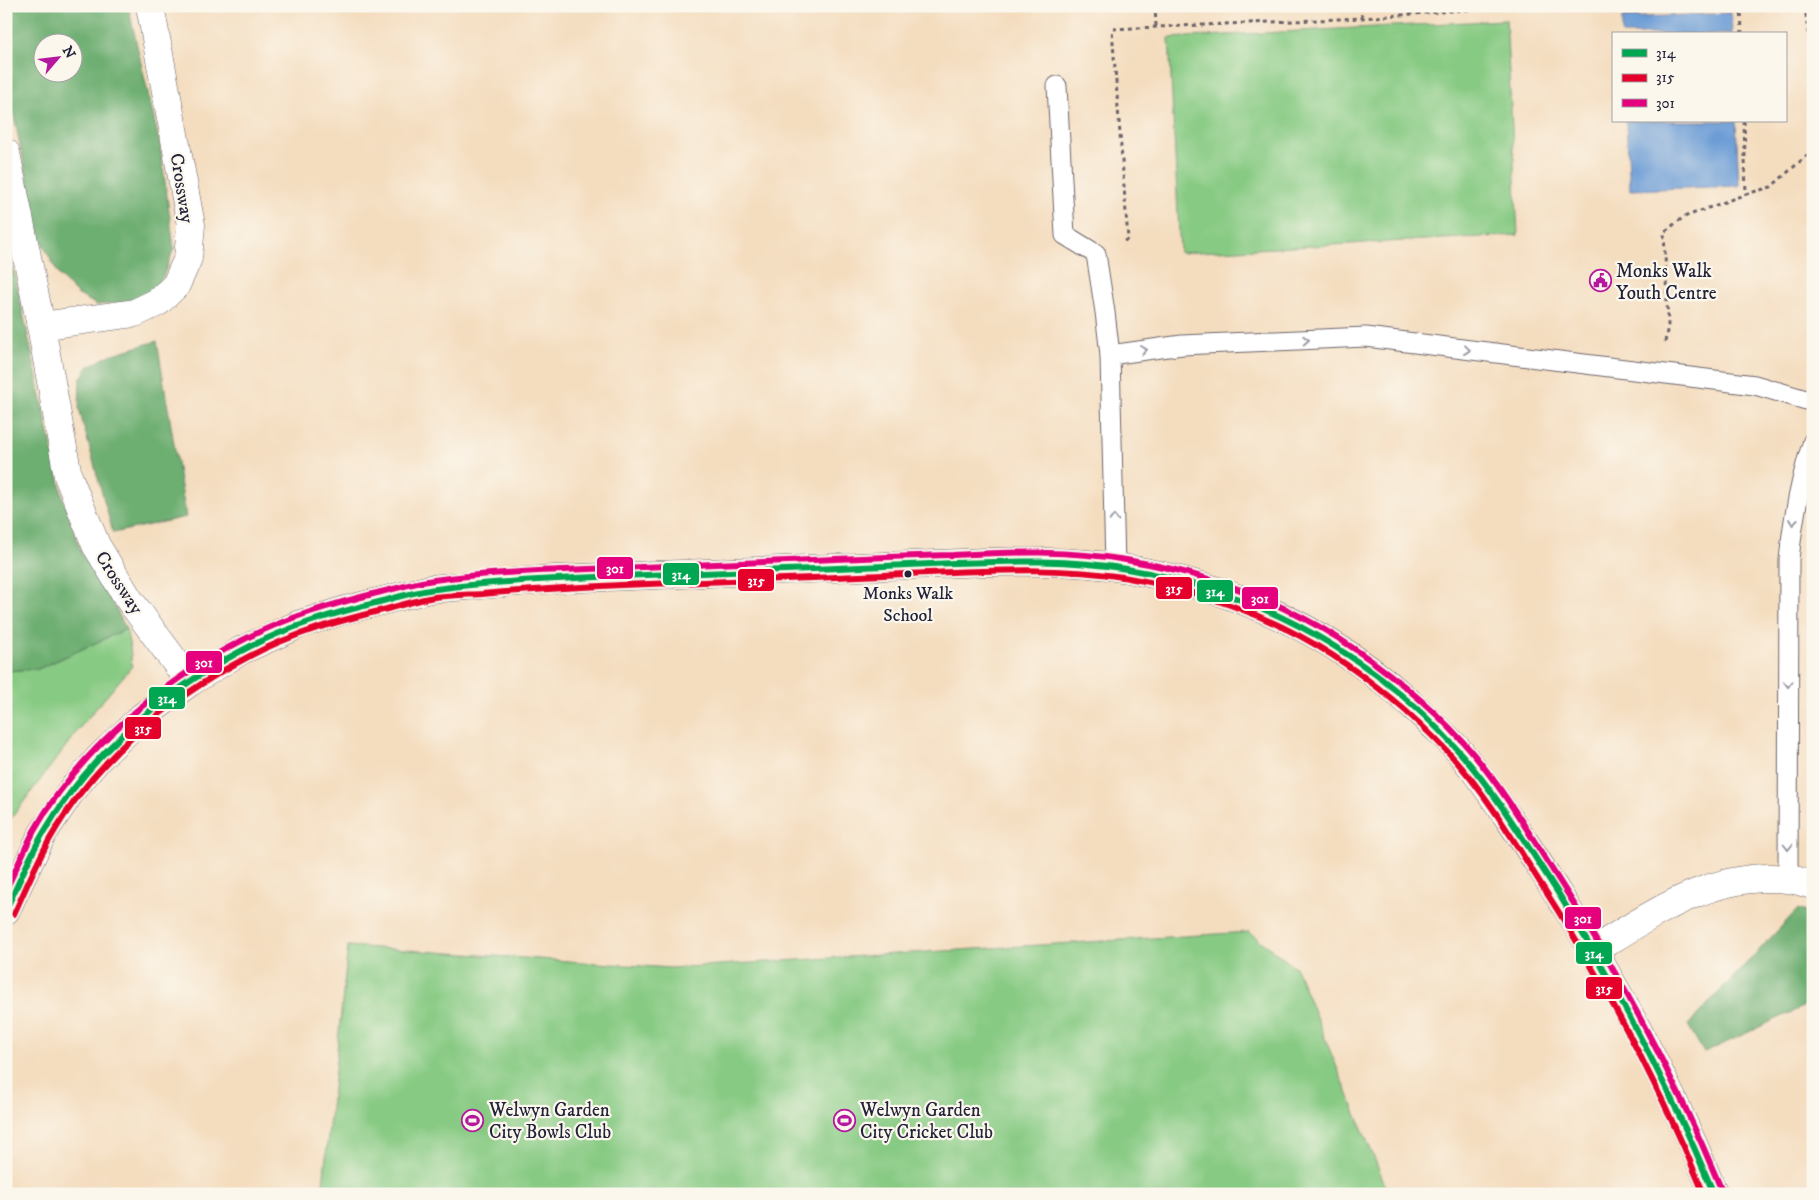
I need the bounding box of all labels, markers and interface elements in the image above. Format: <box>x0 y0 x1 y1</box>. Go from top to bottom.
north arrow <box>32 32 82 82</box>
legend <box>1612 32 1786 122</box>
text: N <box>58 43 79 62</box>
text: 314 <box>1656 44 1676 63</box>
text: 315 <box>1656 68 1675 87</box>
text: 301 <box>1656 94 1675 113</box>
street label: Crossway <box>165 152 199 226</box>
place label: Monks Walk Youth Centre <box>1616 260 1717 305</box>
public building icon: Monks Walk Youth Centre <box>1588 269 1612 293</box>
one-way arrow <box>1302 334 1310 345</box>
one-way arrow <box>1463 344 1472 354</box>
one-way arrow <box>1139 346 1148 356</box>
one-way arrow <box>1109 514 1119 522</box>
one-way arrow <box>1788 518 1799 526</box>
street label: Crossway <box>90 547 148 620</box>
line badge: 301 <box>596 556 634 580</box>
text: 301 <box>606 560 624 578</box>
line badge: 314 <box>662 562 700 586</box>
text: 314 <box>672 566 691 584</box>
line badge: 315 <box>737 568 775 592</box>
marker: Monks Walk School <box>903 569 913 579</box>
text: 315 <box>747 572 765 590</box>
line badge: 315 <box>1155 576 1193 600</box>
line badge: 314 <box>1196 579 1234 603</box>
text: 315 <box>1165 580 1183 598</box>
place label: Monks Walk School <box>863 583 953 627</box>
text: 314 <box>1206 583 1225 601</box>
line badge: 301 <box>1241 586 1279 610</box>
text: 301 <box>1251 590 1269 608</box>
line badge: 301 <box>185 650 223 674</box>
text: 301 <box>195 654 213 672</box>
one-way arrow <box>1783 680 1793 688</box>
line badge: 314 <box>148 686 186 710</box>
text: 314 <box>158 690 177 708</box>
line badge: 315 <box>124 716 162 740</box>
text: 315 <box>134 720 152 738</box>
one-way arrow <box>1783 843 1793 851</box>
line badge: 301 <box>1564 906 1602 930</box>
text: 301 <box>1574 910 1592 928</box>
line badge: 314 <box>1575 941 1613 965</box>
text: 314 <box>1585 945 1604 963</box>
line badge: 315 <box>1585 976 1623 1000</box>
text: 315 <box>1595 980 1613 998</box>
place label: Welwyn Garden City Bowls Club <box>488 1099 611 1144</box>
place label: Welwyn Garden City Cricket Club <box>859 1099 993 1144</box>
sports icon: Welwyn Garden City Bowls Club <box>461 1108 485 1132</box>
sports icon: Welwyn Garden City Cricket Club <box>832 1108 856 1132</box>

